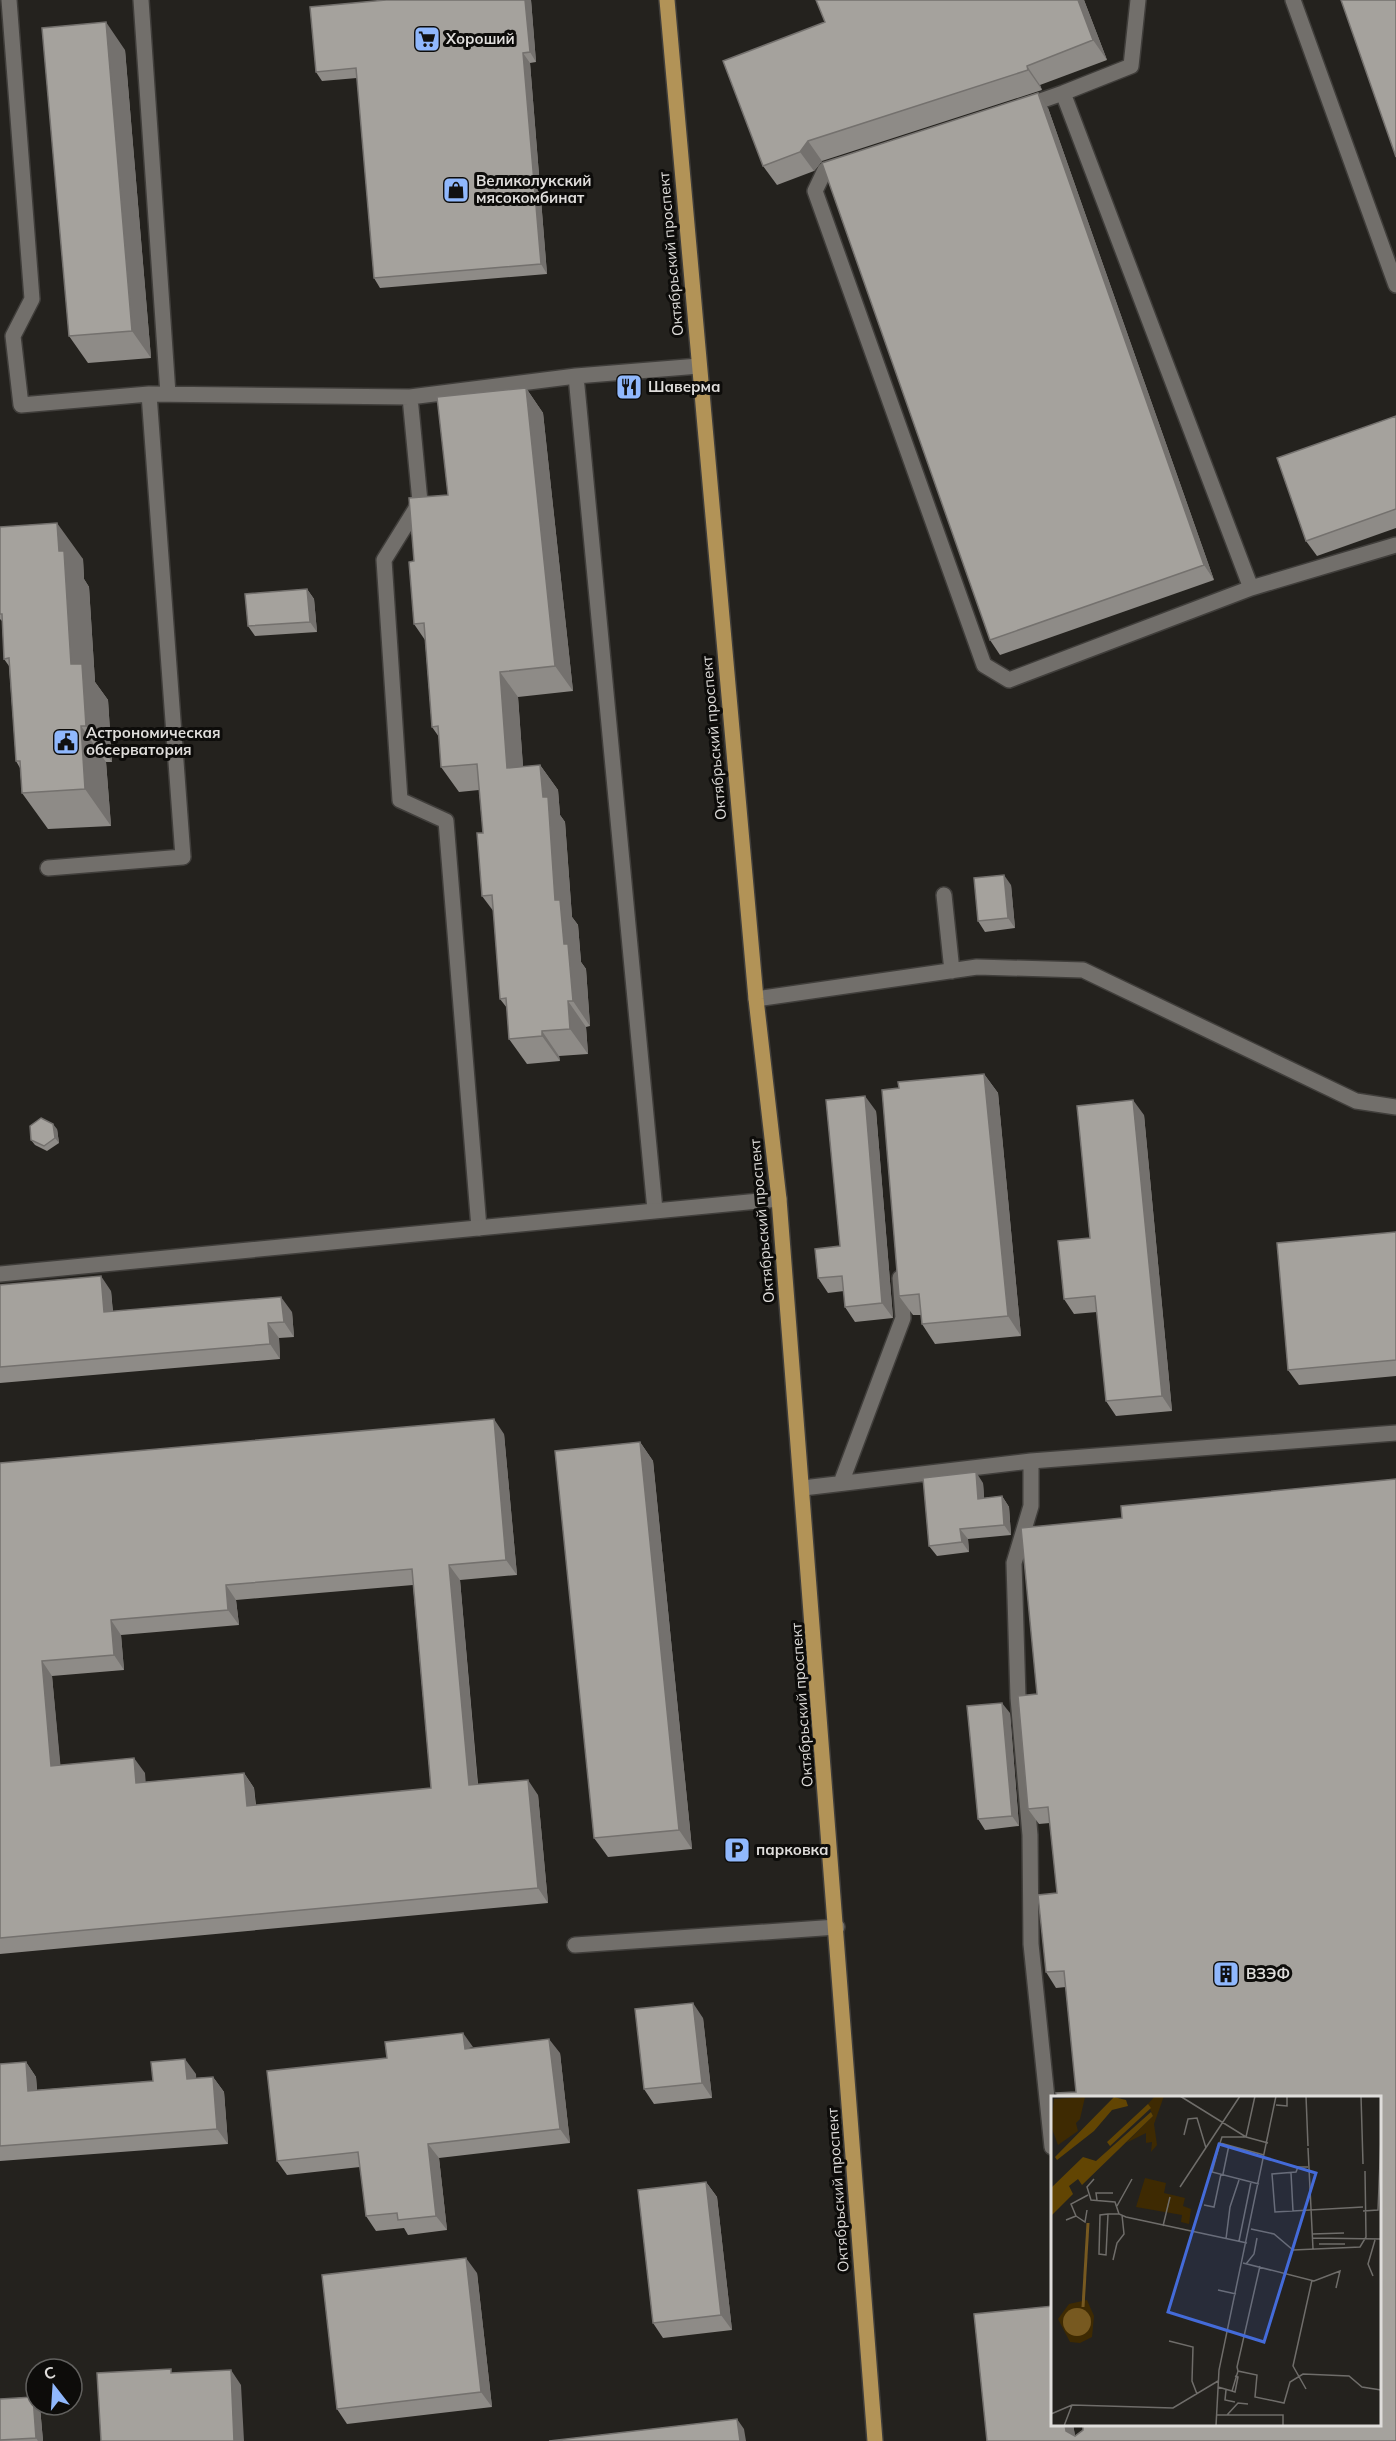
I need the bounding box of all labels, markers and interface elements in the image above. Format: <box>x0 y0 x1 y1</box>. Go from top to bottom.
supermarket icon: Хороший <box>412 24 442 54</box>
place label: Хороший <box>445 29 515 48</box>
place label: Великолукский мясокомбинат <box>476 171 591 207</box>
street label: Октябрьский проспект <box>654 171 687 337</box>
shop icon: Великолукский мясокомбинат <box>441 175 471 205</box>
restaurant icon: Шаверма <box>614 372 644 402</box>
place label: Шаверма <box>648 377 721 396</box>
street label: Октябрьский проспект <box>697 655 730 821</box>
place label: Aстрономическая обсерватория <box>86 723 221 759</box>
public building icon: Aстрономическая обсерватория <box>51 727 81 757</box>
street label: Октябрьский проспект <box>745 1138 778 1304</box>
street label: Октябрьский проспект <box>786 1622 817 1788</box>
parking icon: парковка <box>722 1835 752 1865</box>
place label: парковка <box>756 1840 829 1859</box>
building icon: ВЗЭФ <box>1211 1959 1241 1989</box>
place label: ВЗЭФ <box>1246 1964 1290 1983</box>
inset map <box>1051 2096 1381 2426</box>
street label: Октябрьский проспект <box>822 2107 853 2273</box>
north arrow <box>24 2357 84 2417</box>
text: С <box>41 2361 58 2384</box>

